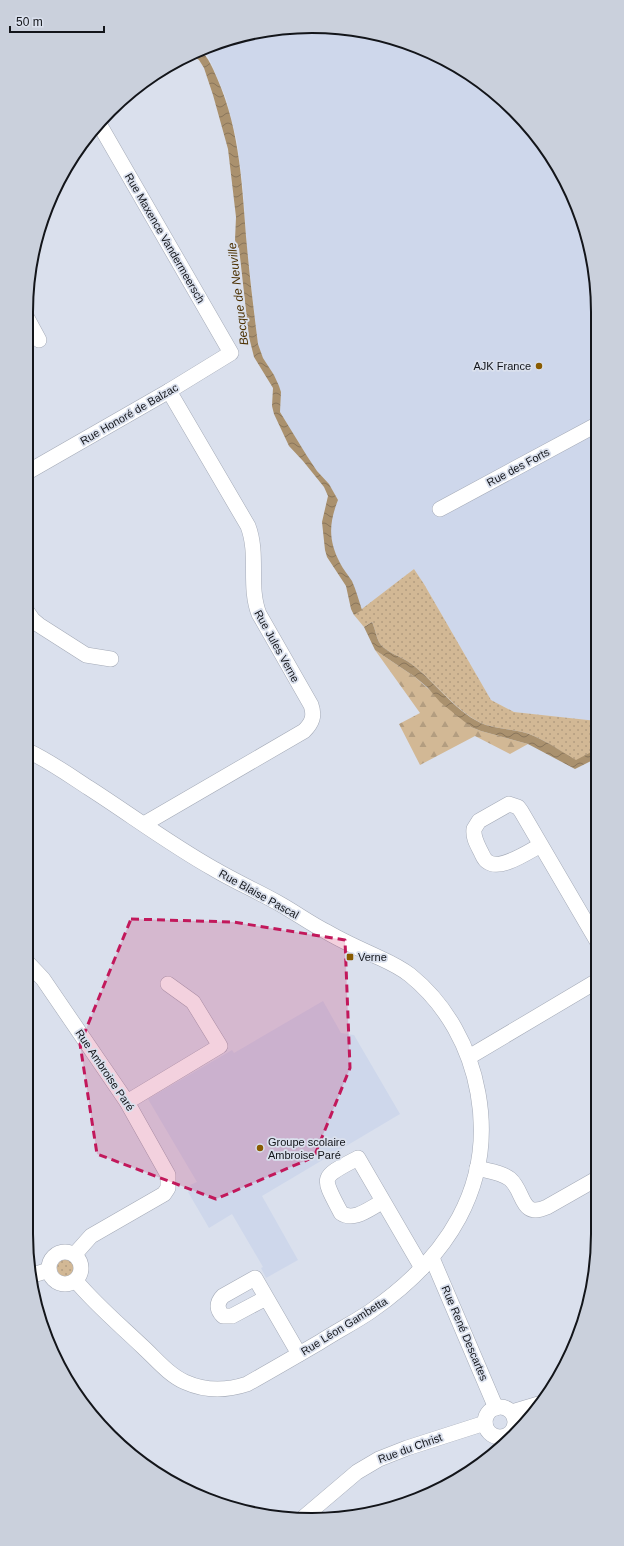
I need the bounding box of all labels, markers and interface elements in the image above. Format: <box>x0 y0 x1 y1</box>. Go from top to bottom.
scale bar <box>10 8 104 34</box>
text: 50 m <box>16 15 43 29</box>
street label: Rue Maxence Vandermeersch <box>123 171 207 305</box>
water label: Becque de Neuville <box>225 242 251 346</box>
place label: AJK France <box>474 360 531 372</box>
marker: AJK France <box>534 361 544 371</box>
street label: Rue Honoré de Balzac <box>78 381 180 447</box>
street label: Rue des Forts <box>485 445 552 489</box>
street label: Rue Jules Verne <box>252 608 302 684</box>
street label: Rue Blaise Pascal <box>217 867 301 921</box>
place label: Verne <box>358 951 387 963</box>
marker: Verne <box>345 952 355 962</box>
street label: Rue Ambroise Paré <box>73 1027 137 1113</box>
place label: Groupe scolaire Ambroise Paré <box>268 1136 346 1161</box>
marker: Groupe scolaire Ambroise Paré <box>255 1143 265 1153</box>
street label: Rue René Descartes <box>440 1284 491 1383</box>
street label: Rue Léon Gambetta <box>299 1294 390 1357</box>
street label: Rue du Christ <box>376 1431 444 1465</box>

